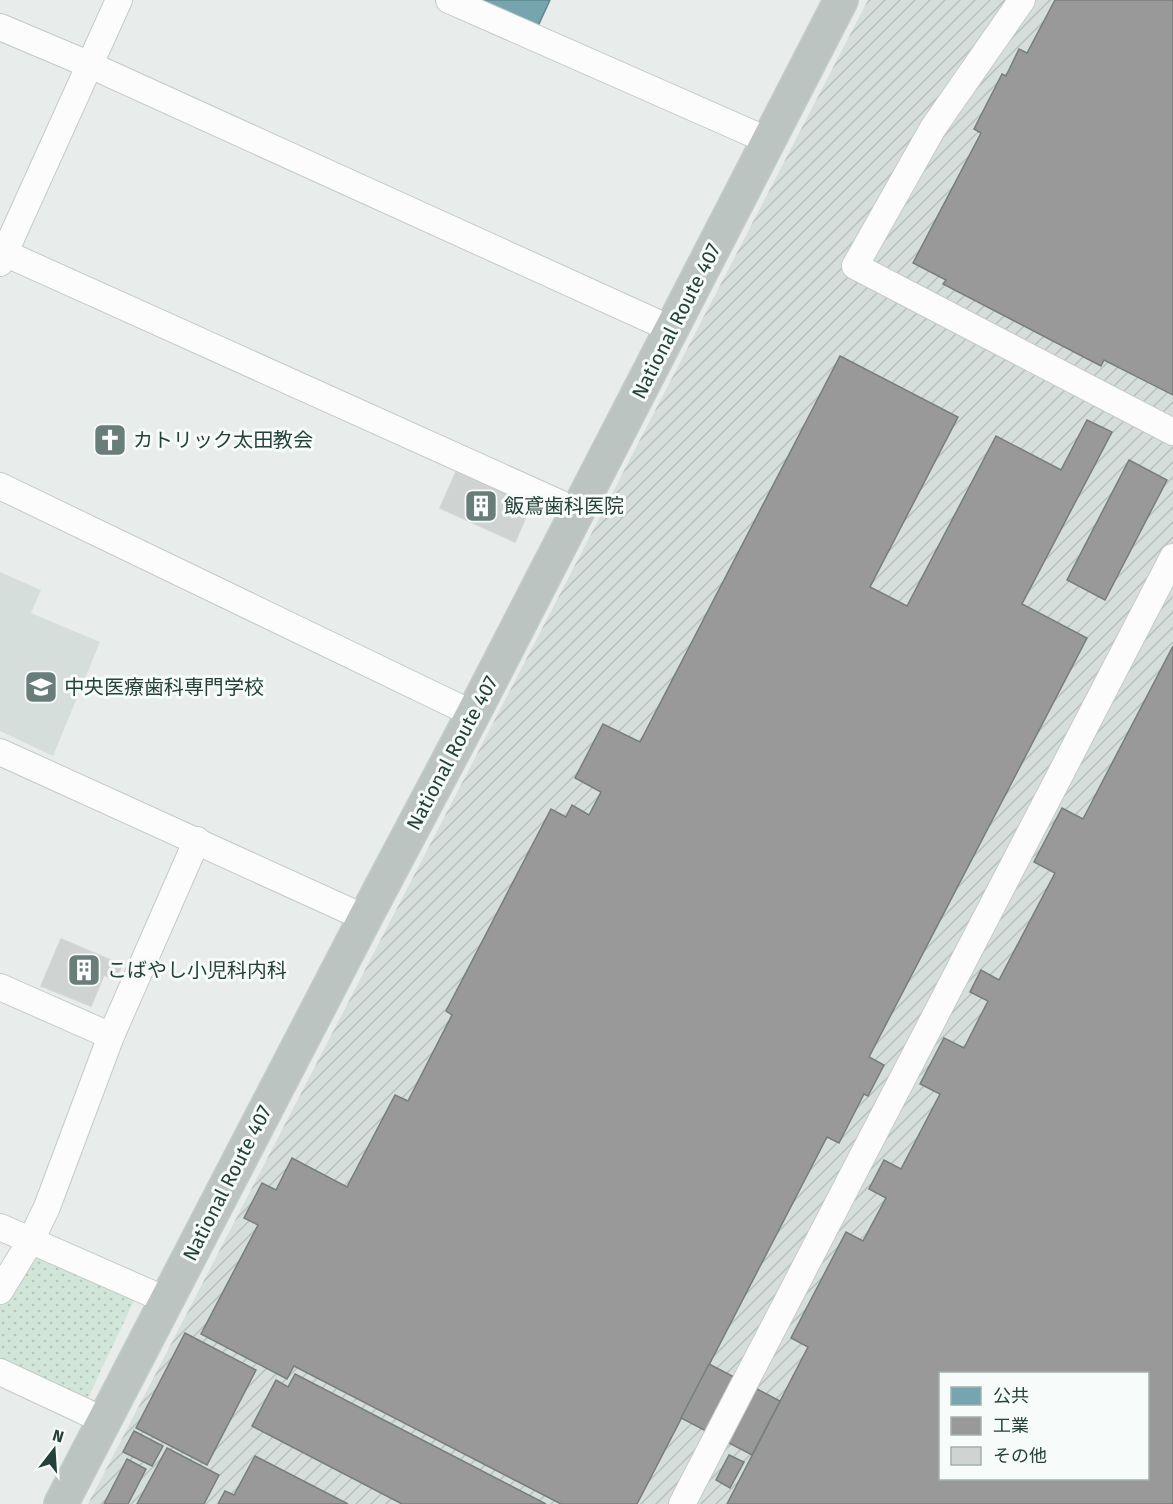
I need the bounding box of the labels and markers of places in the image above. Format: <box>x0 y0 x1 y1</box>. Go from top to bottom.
church icon: カトリック太田教会 <box>92 422 128 458</box>
place label: カトリック太田教会 <box>133 428 313 452</box>
building icon: 飯鳶歯科医院 <box>463 488 499 524</box>
place label: 飯鳶歯科医院 <box>504 494 624 518</box>
school or university icon: 中央医療歯科専門学校 <box>23 669 59 705</box>
place label: 中央医療歯科専門学校 <box>64 675 264 699</box>
building icon: こばやし小児科内科 <box>66 952 102 988</box>
place label: こばやし小児科内科 <box>107 958 287 982</box>

